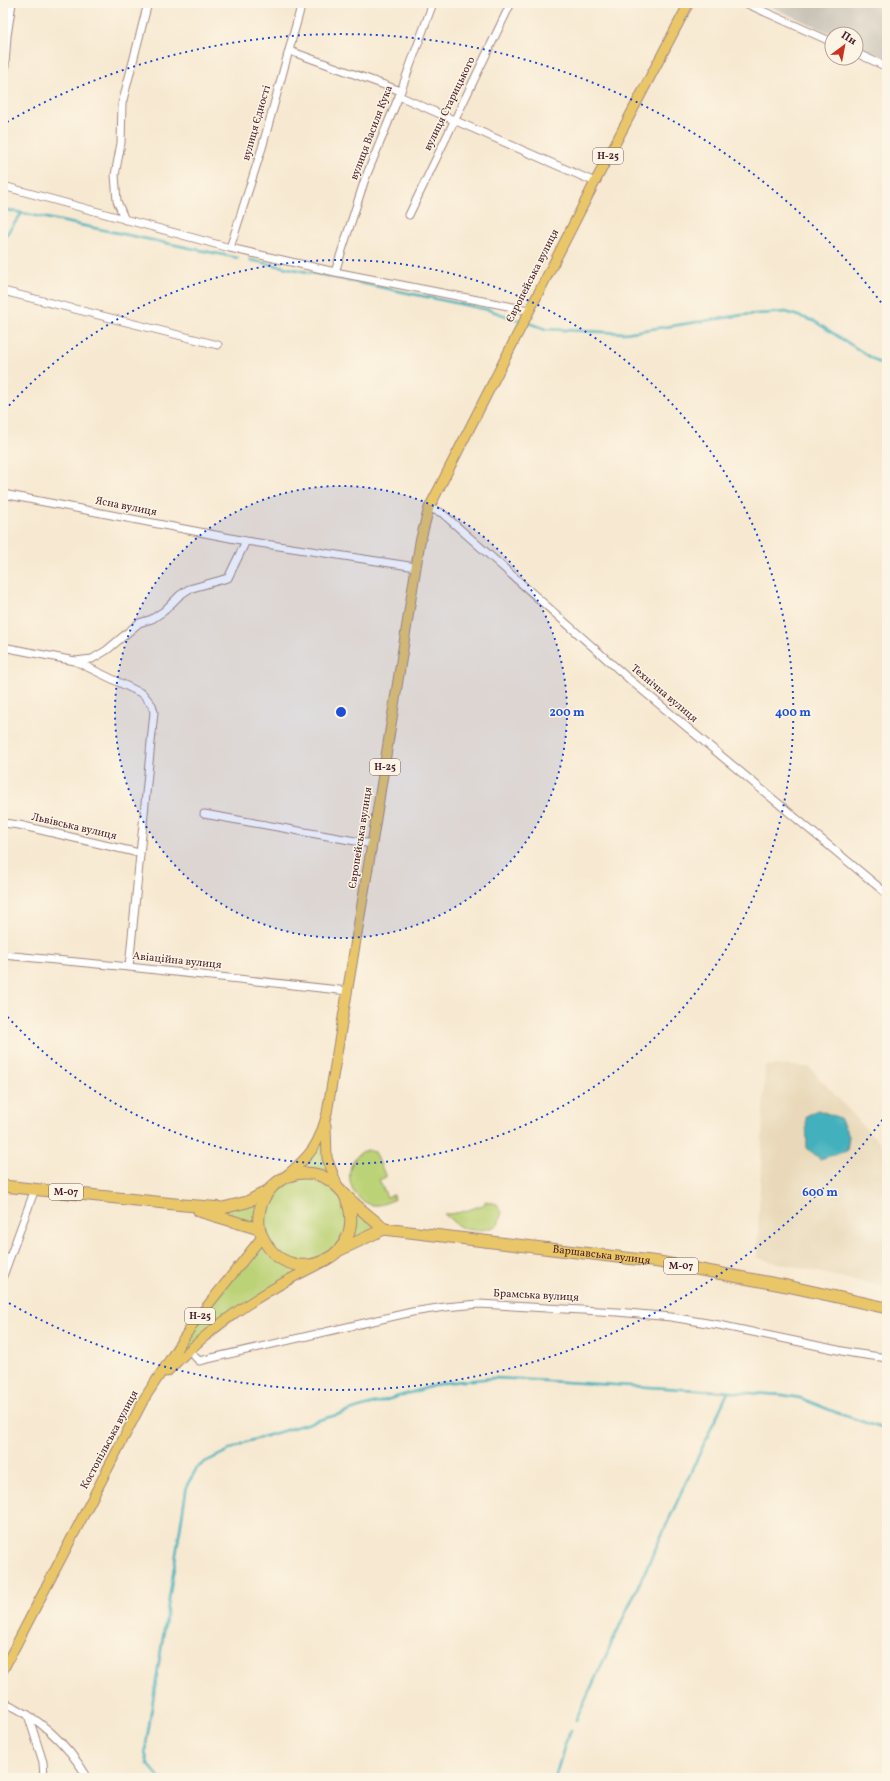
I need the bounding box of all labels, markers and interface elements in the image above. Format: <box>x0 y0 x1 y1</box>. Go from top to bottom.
north arrow <box>824 26 864 66</box>
text: Пн <box>838 28 859 49</box>
street label: вулиця Старицького <box>421 54 479 154</box>
street label: вулиця Василя Кука <box>347 83 397 182</box>
street label: вулиця Єдності <box>239 84 275 162</box>
road number: Н-25 <box>593 148 623 164</box>
street label: Європейська вулиця <box>503 227 563 325</box>
street label: Ясна вулиця <box>94 494 158 520</box>
street label: Технічна вулиця <box>627 662 701 727</box>
centre of rings <box>334 705 348 719</box>
text: 200 m <box>549 705 585 721</box>
text: 400 m <box>775 705 811 721</box>
road number: Н-25 <box>370 759 400 775</box>
street label: Європейська вулиця <box>346 786 376 890</box>
street label: Львівська вулиця <box>30 810 118 844</box>
street label: Авіаційна вулиця <box>132 949 222 973</box>
road number: М-07 <box>49 1184 83 1200</box>
text: 600 m <box>802 1185 838 1201</box>
street label: Варшавська вулиця <box>552 1242 651 1268</box>
road number: М-07 <box>664 1258 698 1274</box>
street label: Брамська вулиця <box>493 1286 580 1306</box>
road number: Н-25 <box>185 1308 215 1324</box>
street label: Костопільська вулиця <box>78 1388 143 1492</box>

